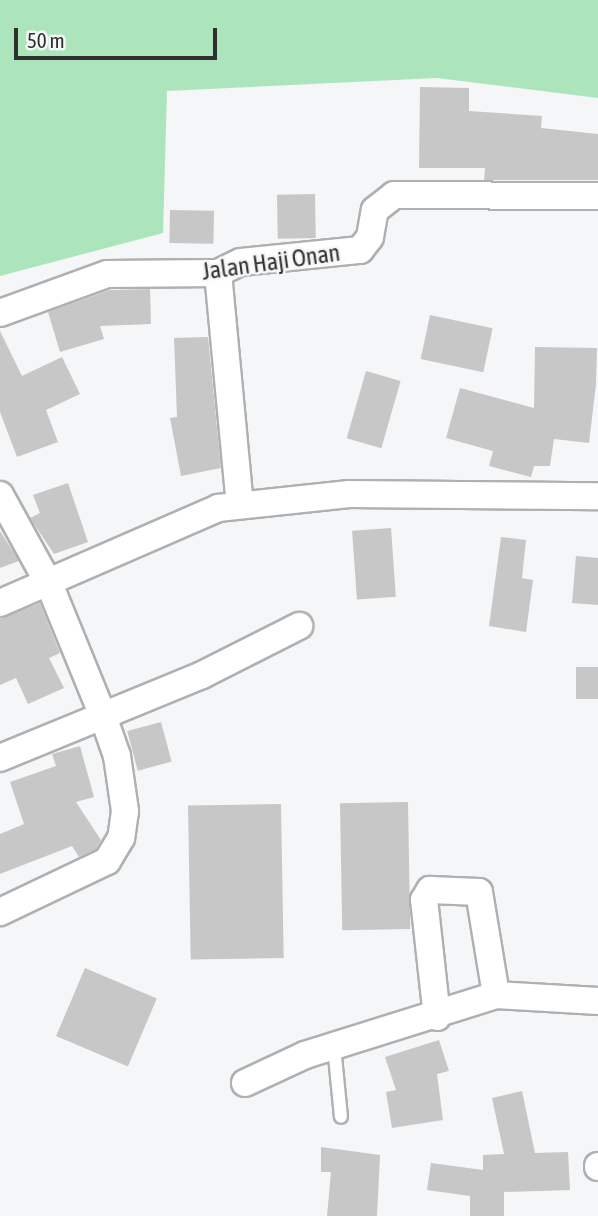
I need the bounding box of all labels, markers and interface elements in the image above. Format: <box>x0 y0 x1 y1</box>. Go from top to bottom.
scale bar <box>18 14 220 58</box>
text: 50 m <box>27 28 65 52</box>
street label: Jalan Haji Onan <box>200 238 342 286</box>

